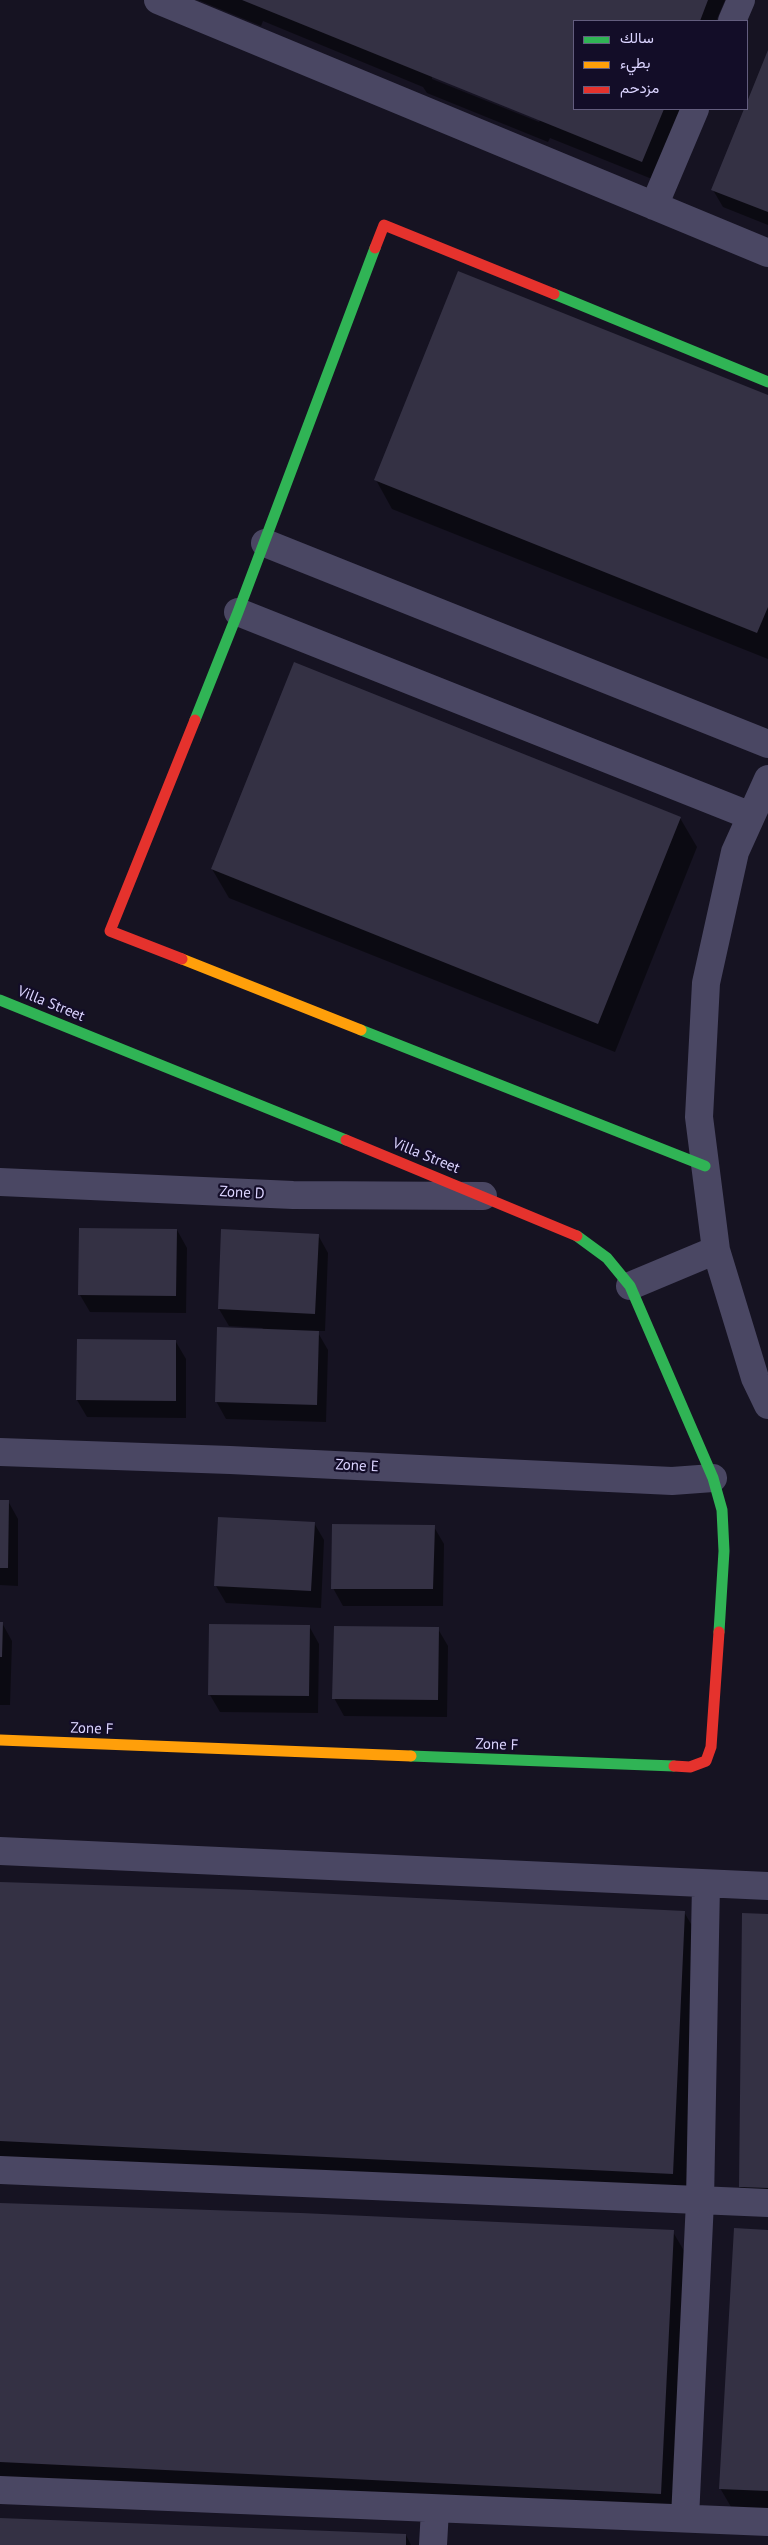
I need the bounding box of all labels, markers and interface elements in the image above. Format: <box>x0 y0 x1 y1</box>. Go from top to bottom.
legend <box>573 20 748 110</box>
text: سالك <box>620 28 654 47</box>
text: بطيء <box>620 53 650 72</box>
text: مزدحم <box>620 78 659 97</box>
street label: Villa Street <box>15 982 87 1026</box>
street label: Villa Street <box>390 1134 462 1178</box>
street label: Zone D <box>219 1183 265 1203</box>
street label: Zone E <box>335 1456 379 1476</box>
street label: Zone F <box>70 1719 114 1739</box>
street label: Zone F <box>475 1735 519 1755</box>

